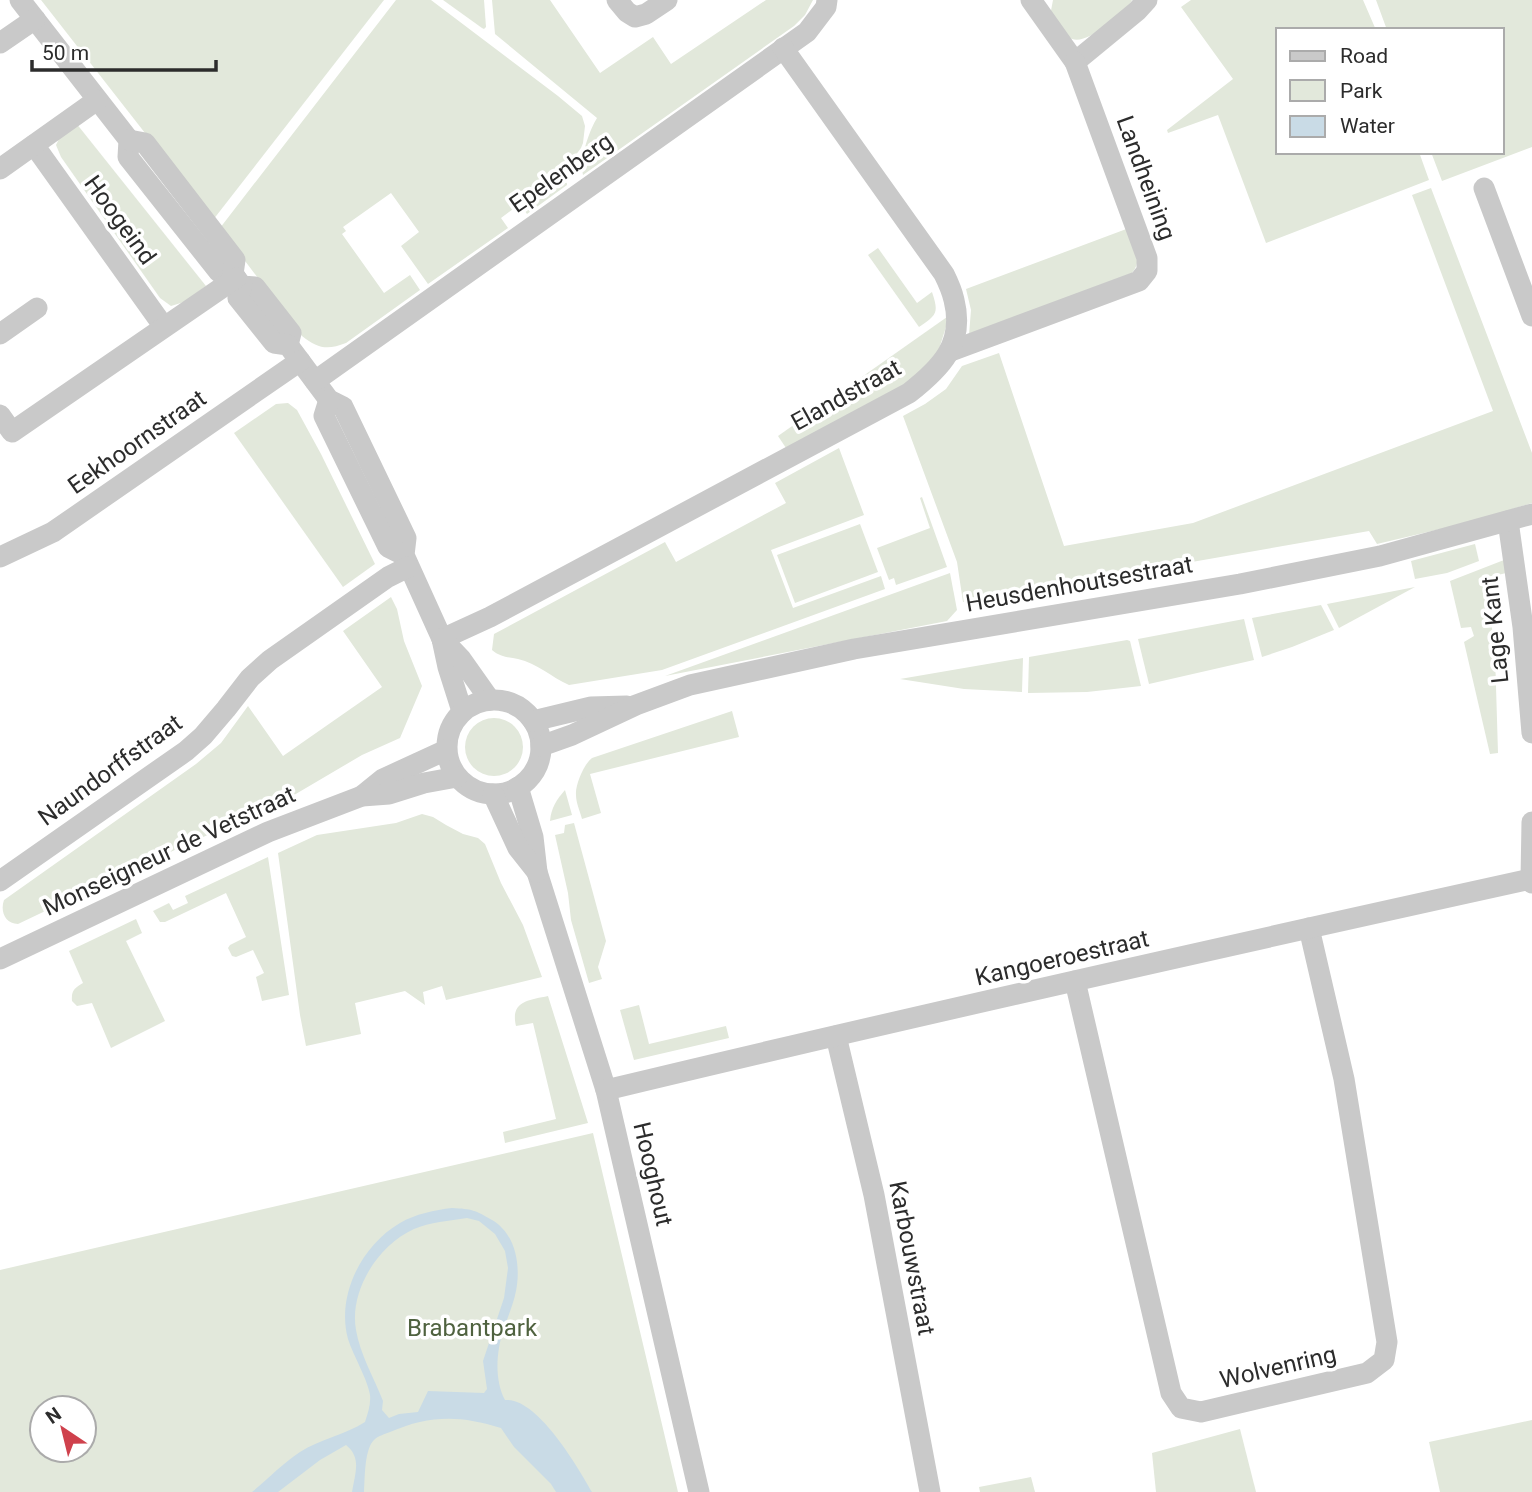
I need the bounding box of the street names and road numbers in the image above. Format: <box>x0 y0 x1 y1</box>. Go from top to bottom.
street label: Landheining <box>1111 112 1181 244</box>
street label: Epelenberg <box>504 127 618 219</box>
street label: Hoogeind <box>78 170 162 270</box>
street label: Elandstraat <box>786 353 906 437</box>
street label: Eekhoornstraat <box>63 384 212 500</box>
street label: Heusdenhoutsestraat <box>963 550 1195 618</box>
street label: Lage Kant <box>1475 575 1515 685</box>
street label: Naundorffstraat <box>33 708 187 832</box>
street label: Monseigneur de Vetstraat <box>38 780 300 922</box>
street label: Kangoeroestraat <box>972 924 1152 992</box>
street label: Hooghout <box>627 1119 679 1229</box>
street label: Karbouwstraat <box>883 1178 941 1338</box>
street label: Wolvenring <box>1217 1340 1339 1394</box>

